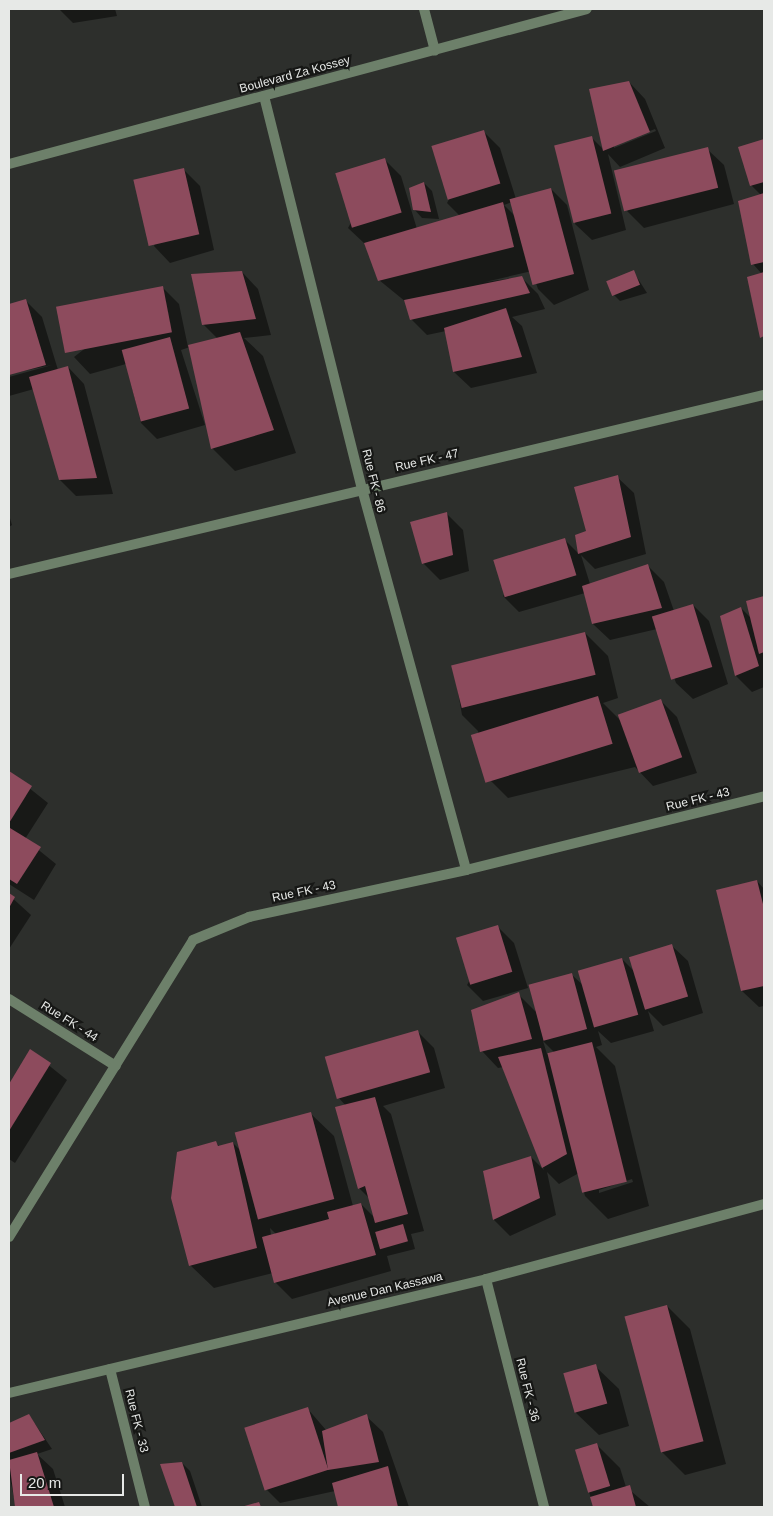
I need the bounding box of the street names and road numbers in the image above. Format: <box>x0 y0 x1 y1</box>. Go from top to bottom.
street label: Boulevard Za Kossey <box>238 53 352 97</box>
street label: Rue FK - 47 <box>394 447 460 475</box>
street label: Rue FK - 86 <box>358 448 388 514</box>
street label: Rue FK - 43 <box>665 785 731 815</box>
street label: Rue FK - 43 <box>271 878 337 906</box>
street label: Rue FK - 44 <box>38 999 100 1045</box>
street label: Avenue Dan Kassawa <box>326 1270 444 1310</box>
street label: Rue FK - 36 <box>512 1357 542 1423</box>
street label: Rue FK - 33 <box>121 1388 151 1454</box>

